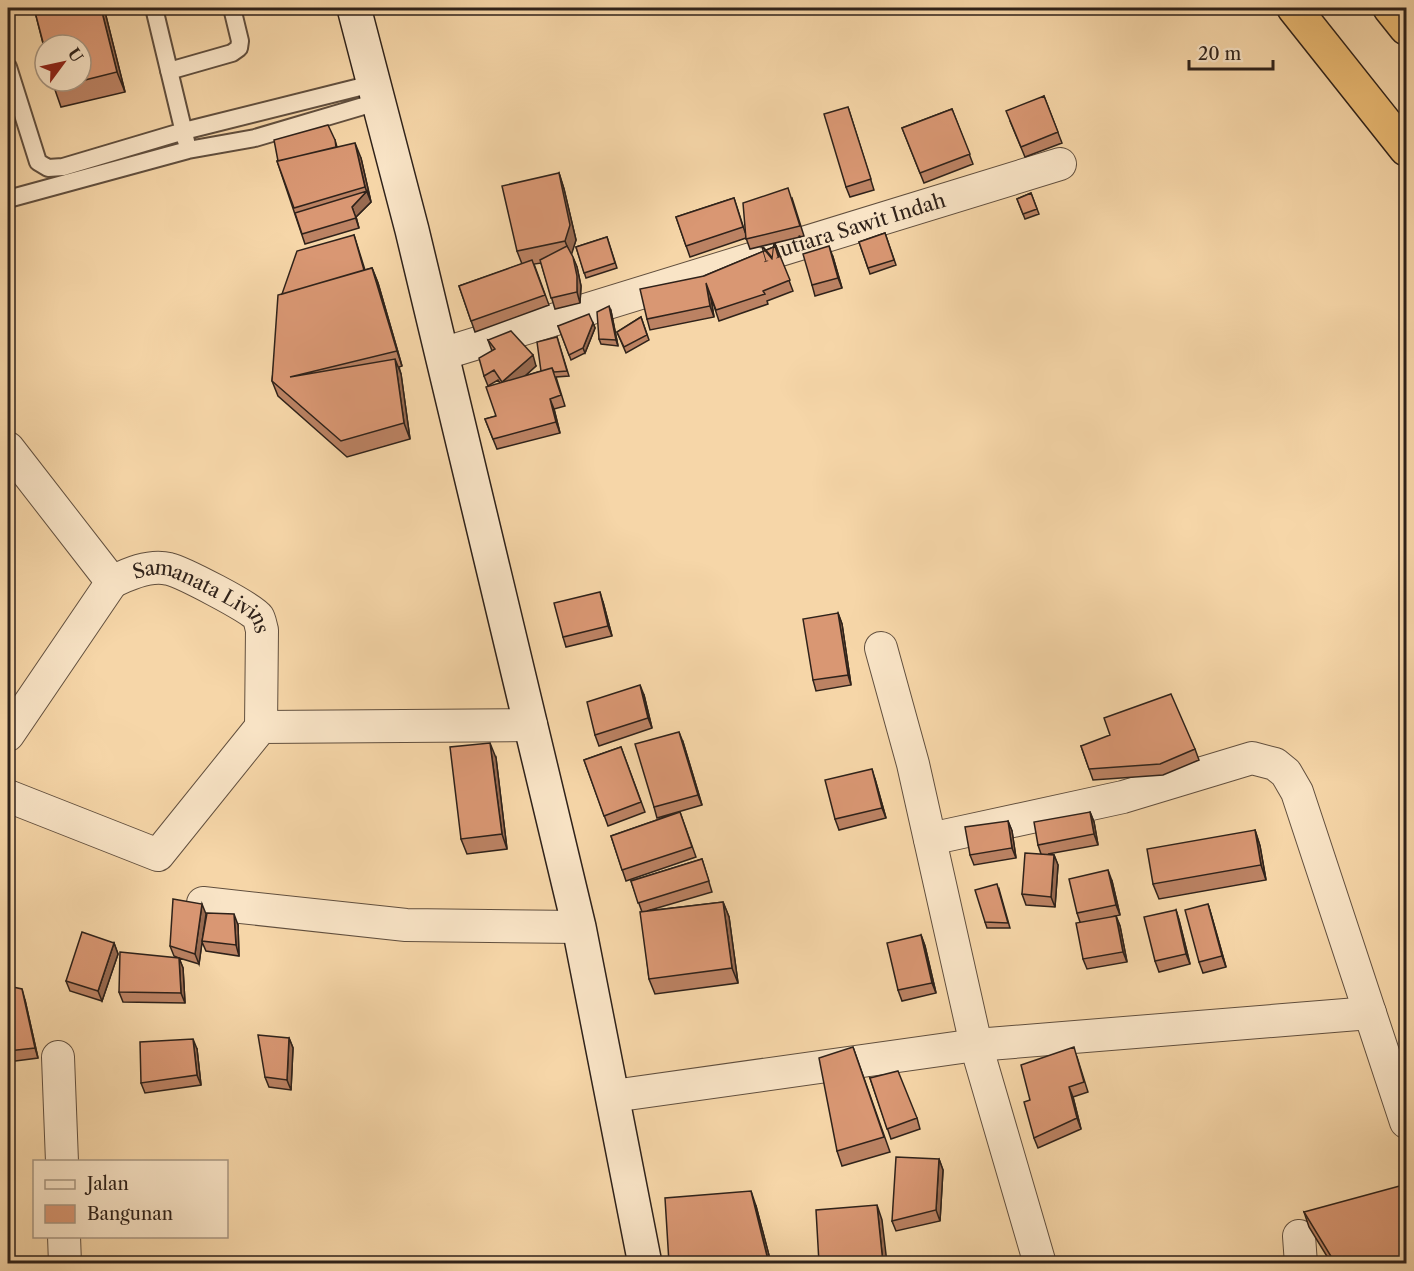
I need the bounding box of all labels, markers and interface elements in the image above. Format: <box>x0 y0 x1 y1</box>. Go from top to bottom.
north arrow <box>33 33 93 93</box>
scale bar <box>1189 33 1273 71</box>
text: 20 m <box>1198 43 1242 65</box>
text: U <box>64 44 88 66</box>
street label: Mutiara Sawit Indah <box>758 188 949 267</box>
street label: Samanata Livins <box>130 555 274 636</box>
legend <box>33 1160 228 1238</box>
text: Jalan <box>84 1173 129 1195</box>
text: Bangunan <box>87 1203 173 1225</box>

